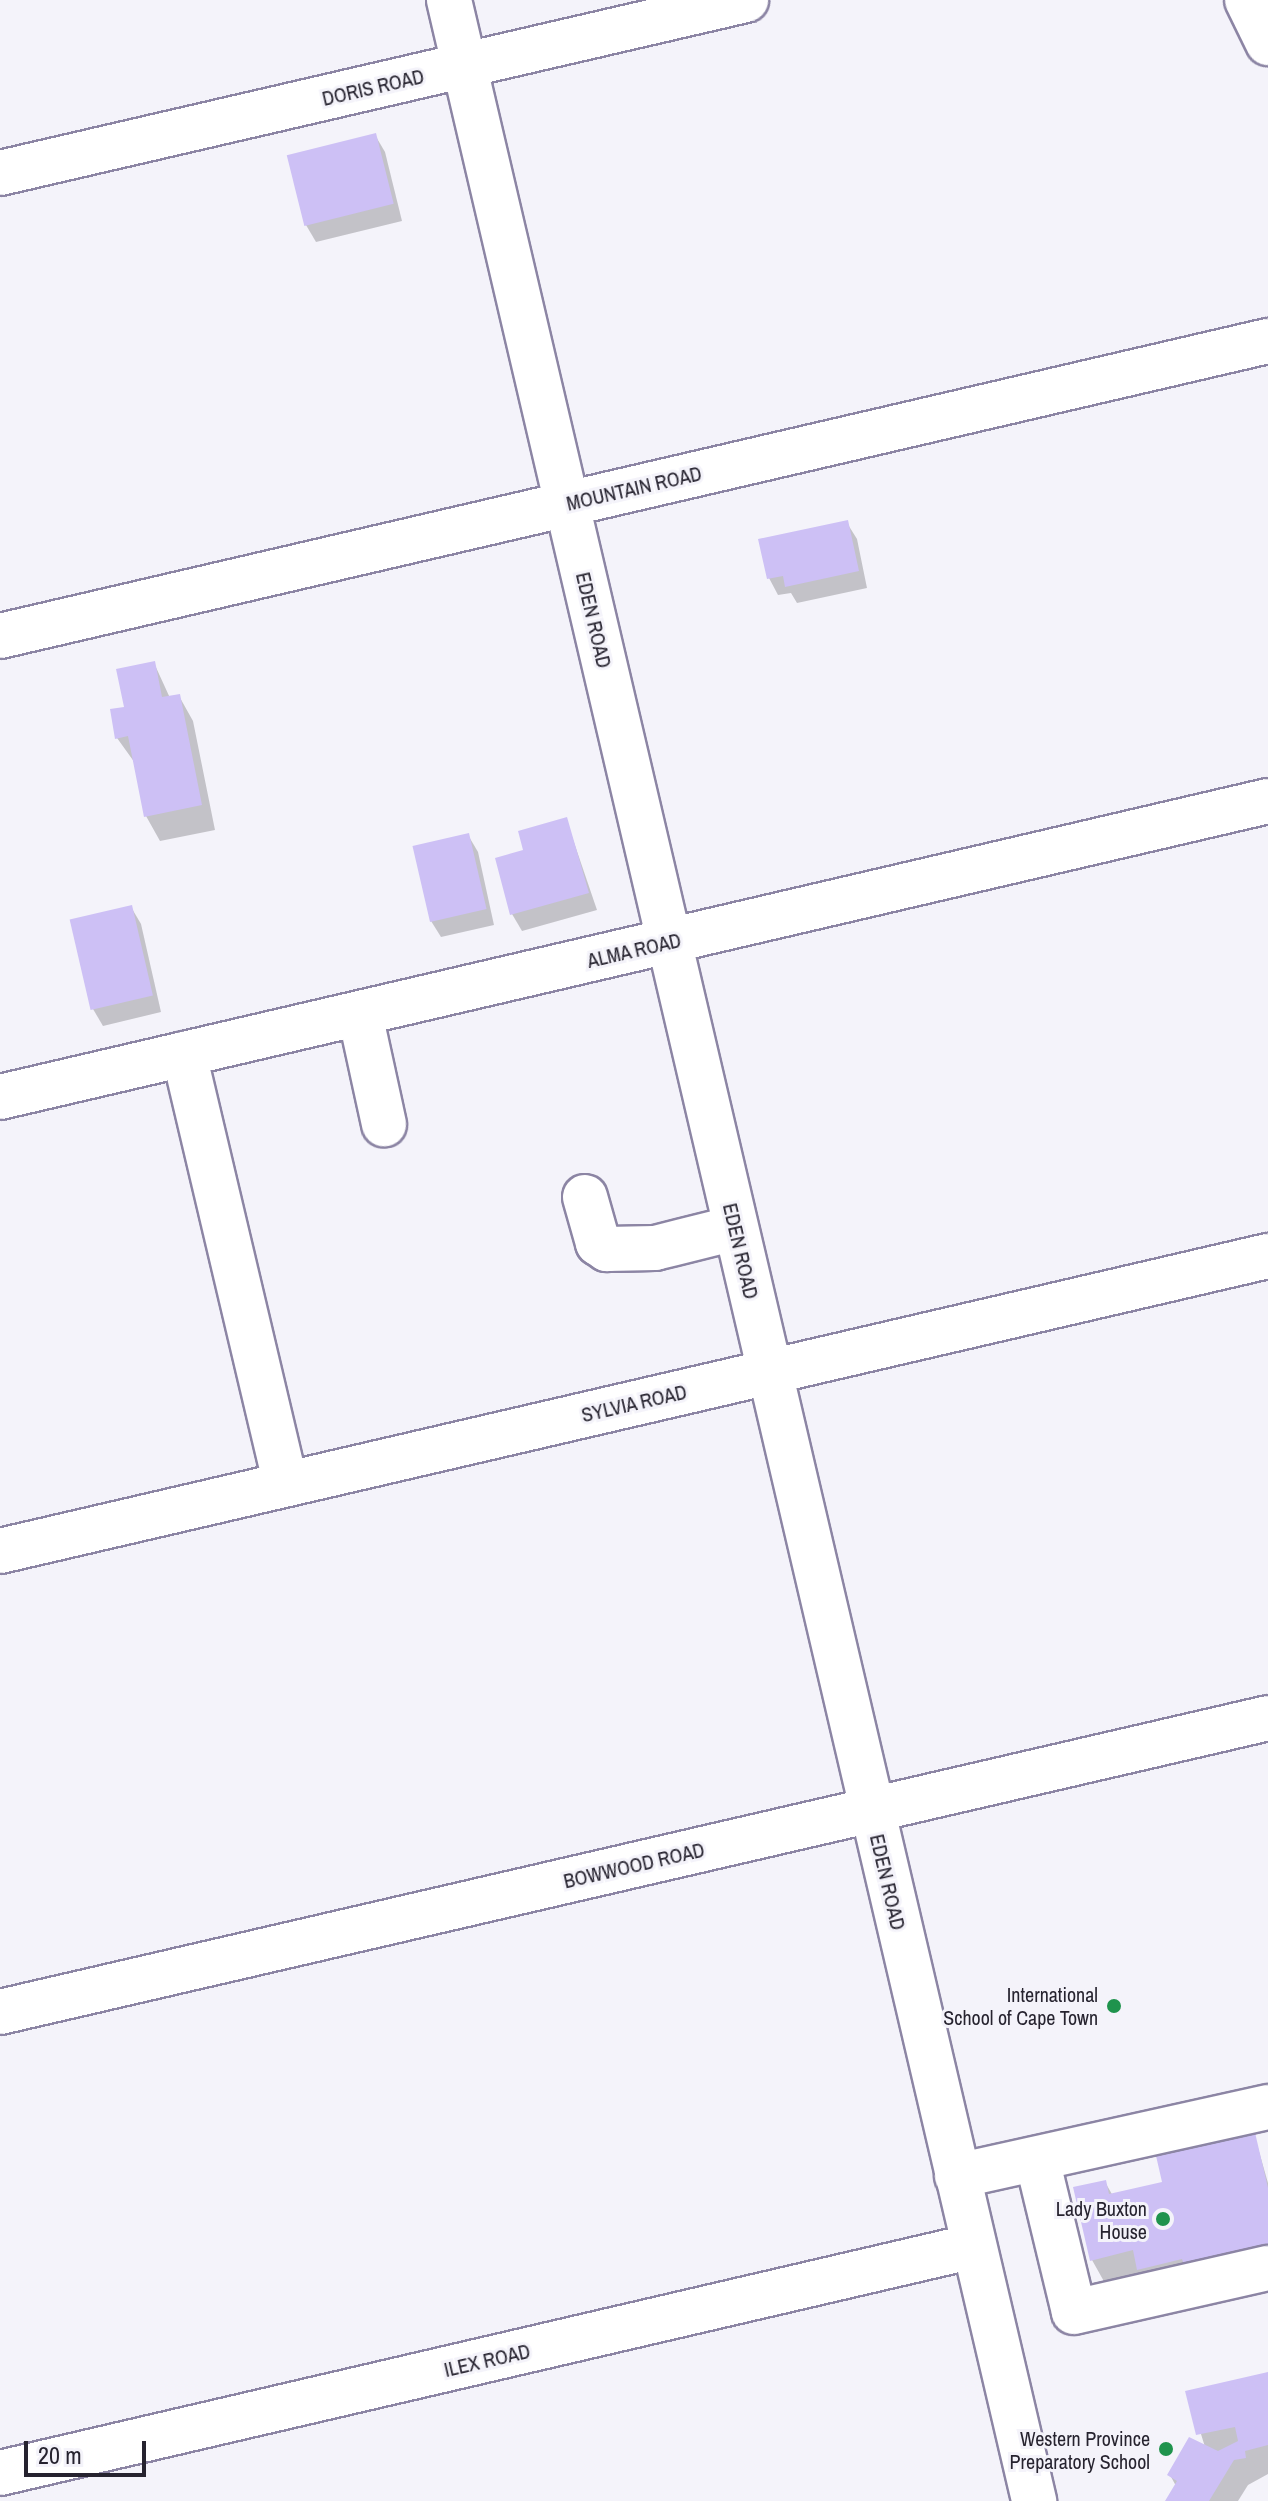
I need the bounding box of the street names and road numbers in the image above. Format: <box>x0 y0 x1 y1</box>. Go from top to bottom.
street label: DORIS ROAD <box>320 64 426 110</box>
street label: MOUNTAIN ROAD <box>564 461 704 515</box>
street label: EDEN ROAD <box>571 570 617 670</box>
street label: ALMA ROAD <box>584 927 684 973</box>
street label: EDEN ROAD <box>718 1201 764 1301</box>
street label: SYLVIA ROAD <box>579 1379 689 1427</box>
street label: EDEN ROAD <box>865 1832 911 1932</box>
street label: BOWWOOD ROAD <box>561 1837 707 1893</box>
street label: ILEX ROAD <box>442 2338 532 2382</box>

